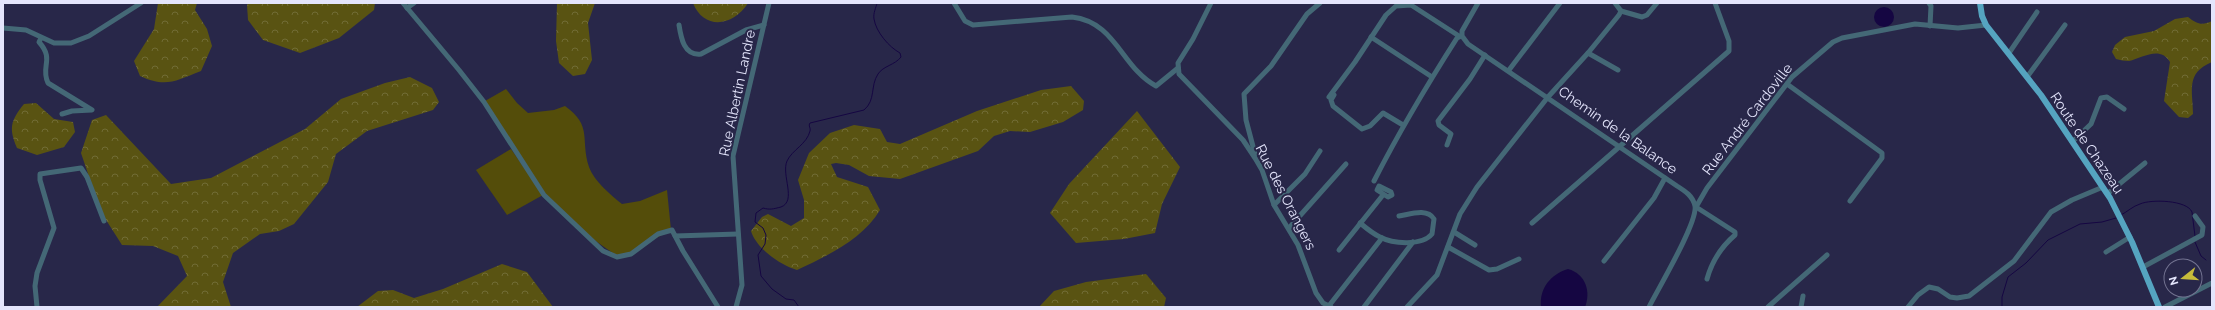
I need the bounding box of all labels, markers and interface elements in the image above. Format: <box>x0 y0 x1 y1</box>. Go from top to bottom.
street label: Rue Albertin Landre <box>716 28 758 158</box>
street label: Rue André Cardoville <box>1699 60 1795 178</box>
street label: Chemin de la Balance <box>1555 83 1681 177</box>
street label: Route de Chazeau <box>2047 89 2127 197</box>
street label: Rue des Orangers <box>1253 142 1320 253</box>
north arrow <box>2163 258 2203 298</box>
text: N <box>2166 275 2181 287</box>

